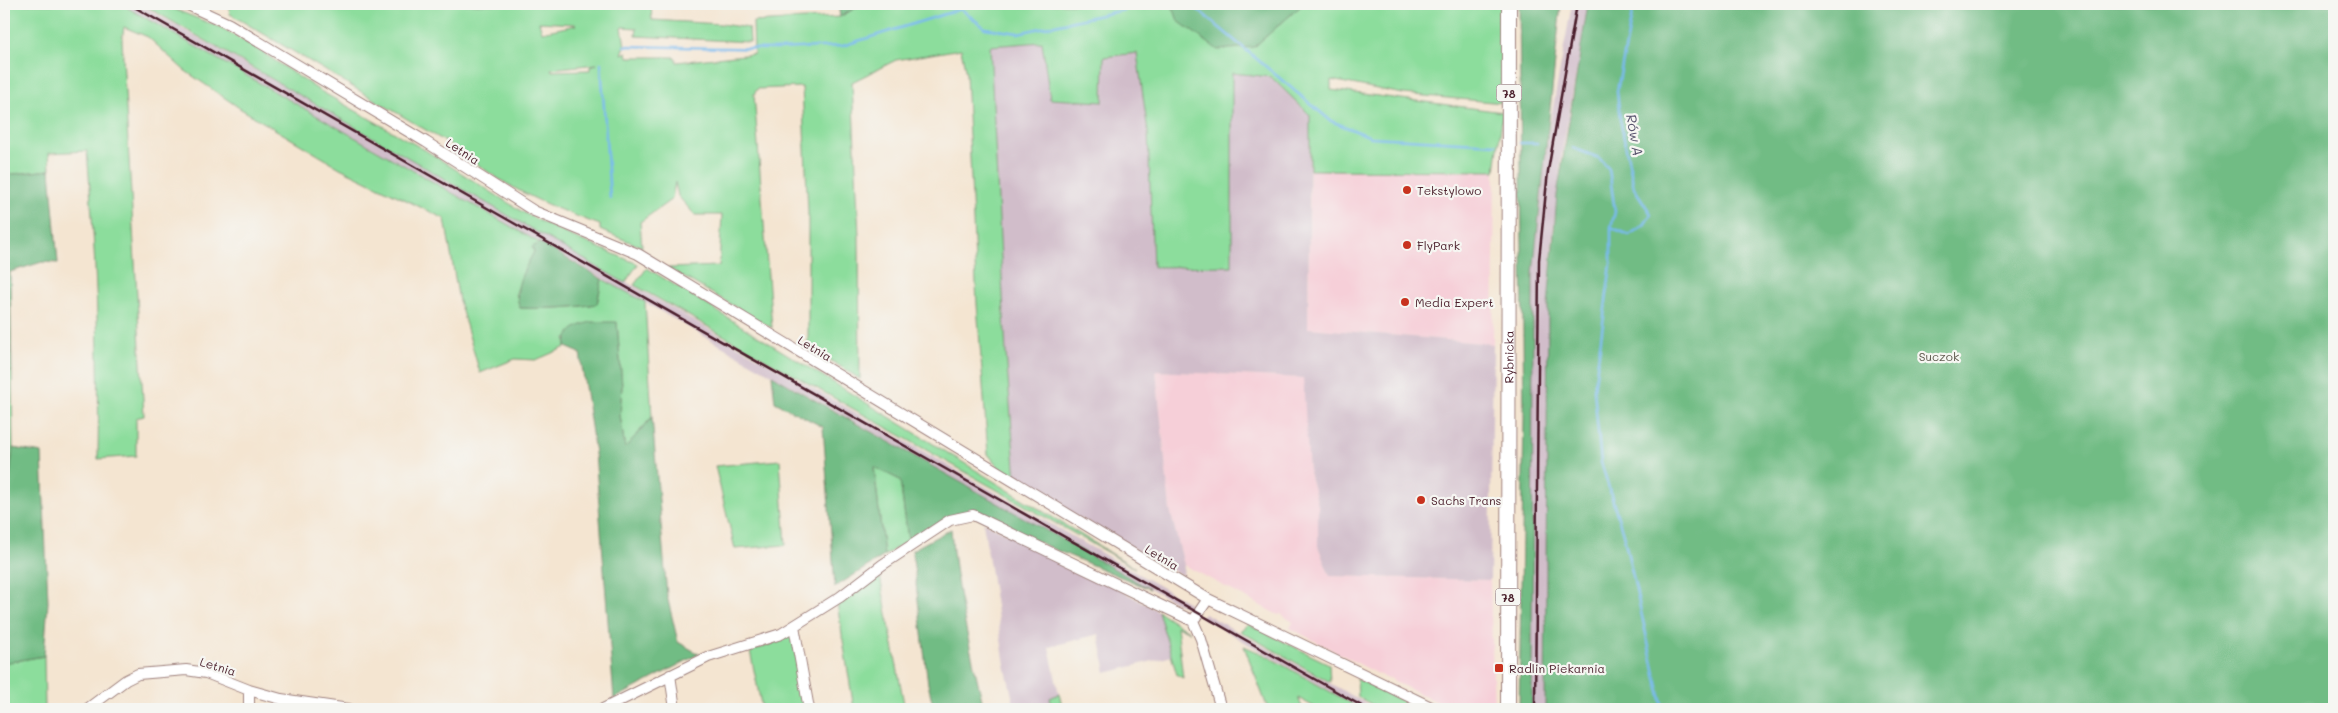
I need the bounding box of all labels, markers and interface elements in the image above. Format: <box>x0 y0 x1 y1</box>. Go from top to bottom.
road number: 78 <box>1496 85 1522 102</box>
water label: Rów A <box>1622 113 1648 157</box>
street label: Letnia <box>443 134 483 168</box>
place label: Tekstylowo <box>1417 182 1481 198</box>
marker: Tekstylowo <box>1401 184 1413 196</box>
place label: FlyPark <box>1417 237 1460 253</box>
marker: FlyPark <box>1401 239 1413 251</box>
place label: Media Expert <box>1415 294 1494 310</box>
marker: Media Expert <box>1399 296 1411 308</box>
street label: Rybnicka <box>1500 331 1517 383</box>
street label: Letnia <box>795 332 835 364</box>
park label: Suczok <box>1919 348 1959 364</box>
place label: Sachs Trans <box>1431 492 1502 508</box>
marker: Sachs Trans <box>1415 494 1427 506</box>
street label: Letnia <box>1142 541 1182 573</box>
road number: 78 <box>1496 588 1520 606</box>
street label: Letnia <box>198 653 238 679</box>
place label: Radlin Piekarnia <box>1509 660 1605 676</box>
marker: Radlin Piekarnia <box>1493 662 1505 674</box>

